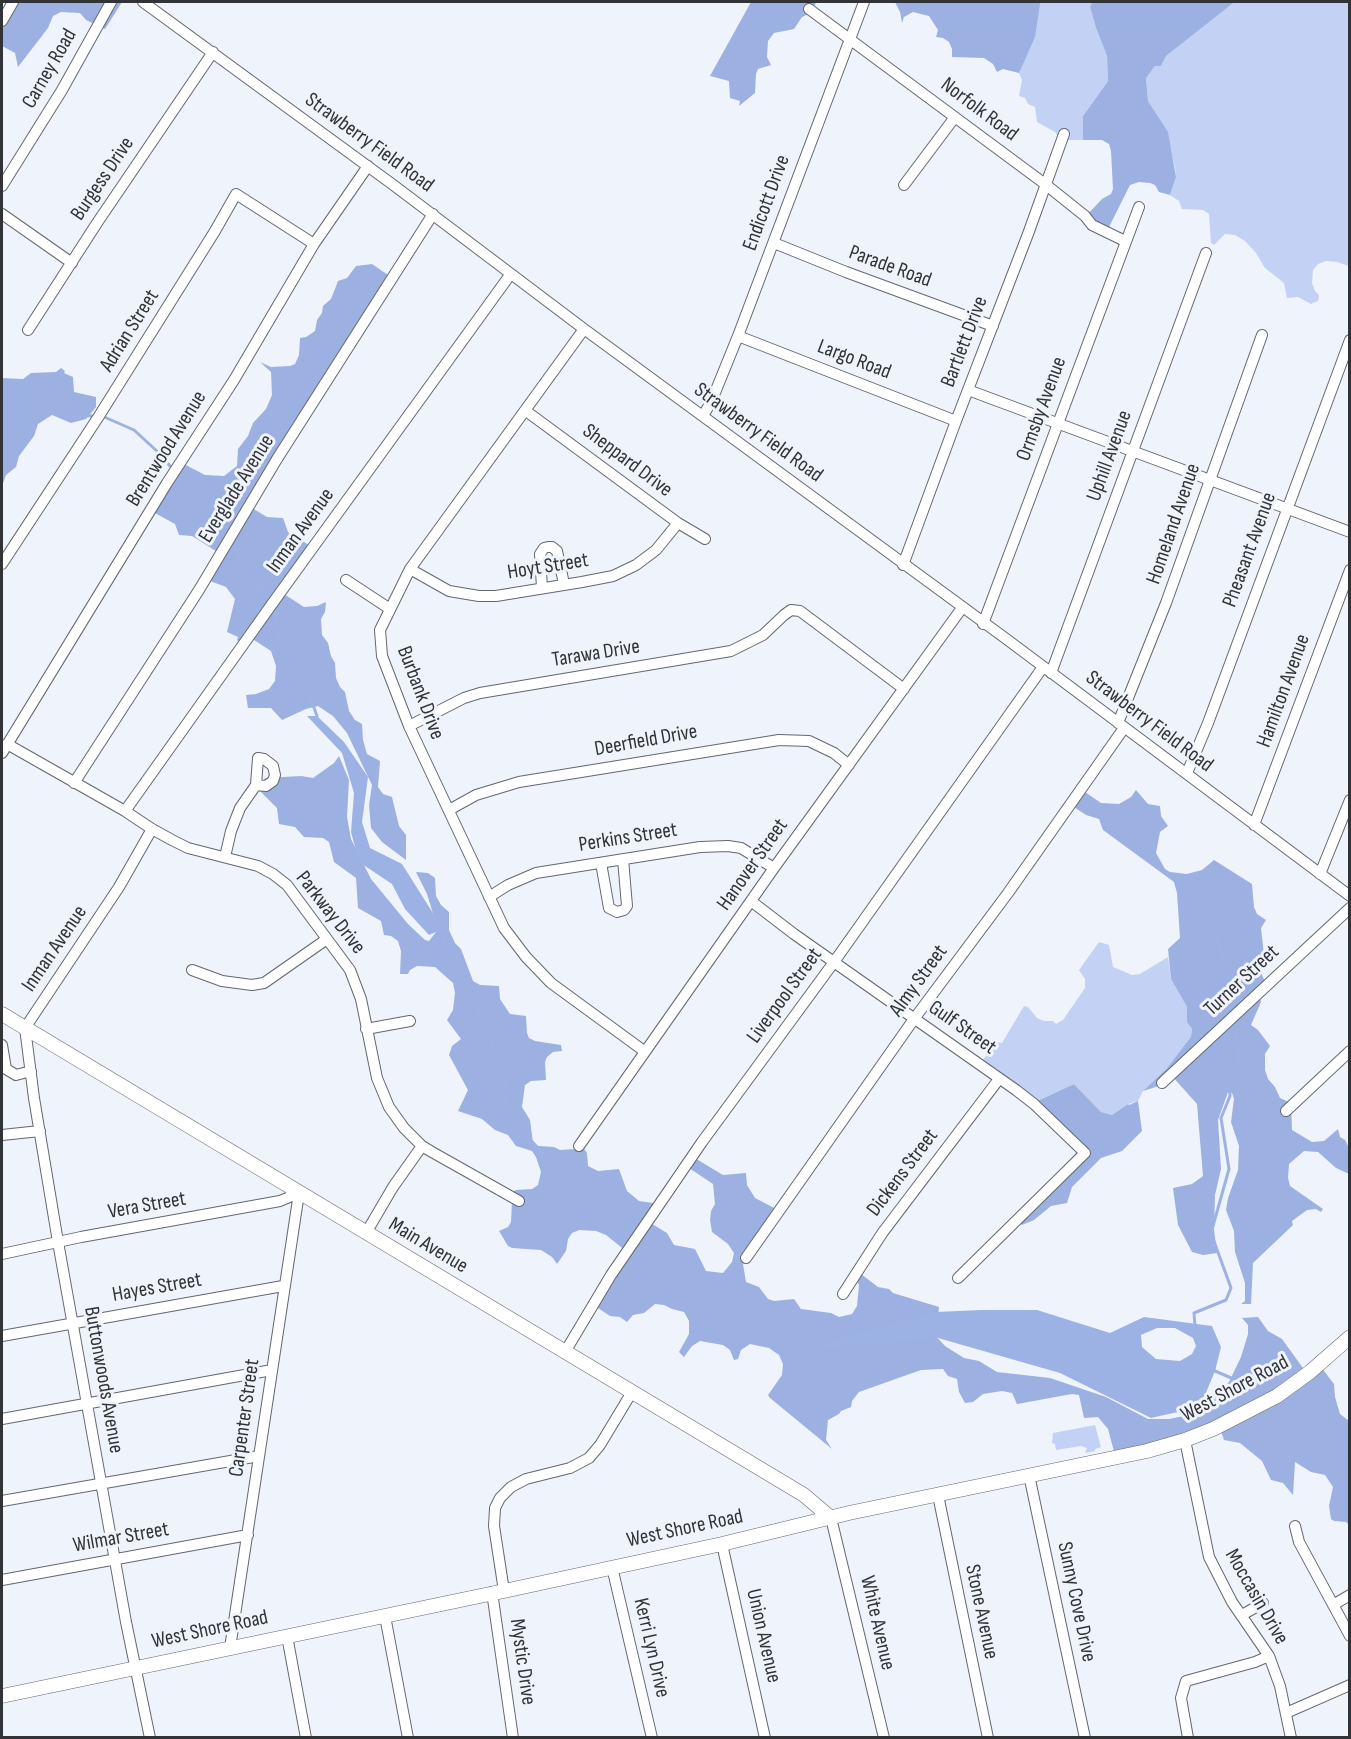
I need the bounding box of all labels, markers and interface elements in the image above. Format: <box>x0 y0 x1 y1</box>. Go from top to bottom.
street label: Carney Road <box>17 25 83 113</box>
street label: Norfolk Road <box>935 73 1023 147</box>
street label: Strawberry Field Road <box>300 88 438 198</box>
street label: Burgess Drive <box>66 133 140 225</box>
street label: Endicott Drive <box>738 152 796 254</box>
street label: Parade Road <box>845 240 935 294</box>
street label: Adrian Street <box>95 285 165 377</box>
street label: Bartlett Drive <box>936 293 994 391</box>
street label: Largo Road <box>814 335 894 385</box>
street label: Ormsby Avenue <box>1012 354 1072 464</box>
street label: Strawberry Field Road <box>689 378 827 488</box>
street label: Brentwood Avenue <box>121 387 213 511</box>
street label: Uphill Avenue <box>1082 407 1138 505</box>
street label: Sheppard Drive <box>577 419 677 503</box>
street label: Everglade Avenue <box>194 430 280 548</box>
street label: Homeland Avenue <box>1142 460 1206 588</box>
street label: Inman Avenue <box>262 484 340 578</box>
street label: Pheasant Avenue <box>1218 489 1282 611</box>
street label: Hoyt Street <box>506 548 590 586</box>
street label: Hamilton Avenue <box>1252 631 1316 751</box>
street label: Tarawa Drive <box>550 635 642 673</box>
street label: Burbank Drive <box>391 643 449 743</box>
street label: Strawberry Field Road <box>1080 666 1218 778</box>
street label: Deerfield Drive <box>593 720 699 762</box>
street label: Hanover Street <box>712 814 794 916</box>
street label: Perkins Street <box>577 818 679 858</box>
street label: Parkway Drive <box>290 867 370 959</box>
street label: Inman Avenue <box>17 901 93 997</box>
street label: Almy Street <box>885 940 953 1022</box>
street label: Turner Street <box>1199 940 1285 1022</box>
street label: Liverpool Street <box>742 943 828 1049</box>
street label: Gulf Street <box>923 996 1001 1060</box>
street label: Dickens Street <box>862 1124 944 1222</box>
street label: Vera Street <box>106 1187 188 1225</box>
street label: Main Avenue <box>384 1213 472 1279</box>
street label: Hayes Street <box>110 1268 204 1308</box>
street label: Buttonwoods Avenue <box>78 1305 128 1455</box>
street label: West Shore Road <box>1177 1350 1293 1428</box>
street label: Carpenter Street <box>224 1358 266 1478</box>
street label: West Shore Road <box>625 1504 745 1554</box>
street label: Wilmar Street <box>71 1517 171 1559</box>
street label: Sunny Cove Drive <box>1051 1540 1101 1664</box>
street label: Moccasin Drive <box>1219 1545 1293 1649</box>
street label: Stone Avenue <box>959 1562 1003 1662</box>
street label: White Avenue <box>854 1573 900 1673</box>
street label: Union Avenue <box>740 1587 786 1685</box>
street label: Kerri Lyn Drive <box>627 1596 675 1700</box>
street label: West Shore Road <box>150 1605 270 1655</box>
street label: Mystic Drive <box>503 1617 541 1707</box>

